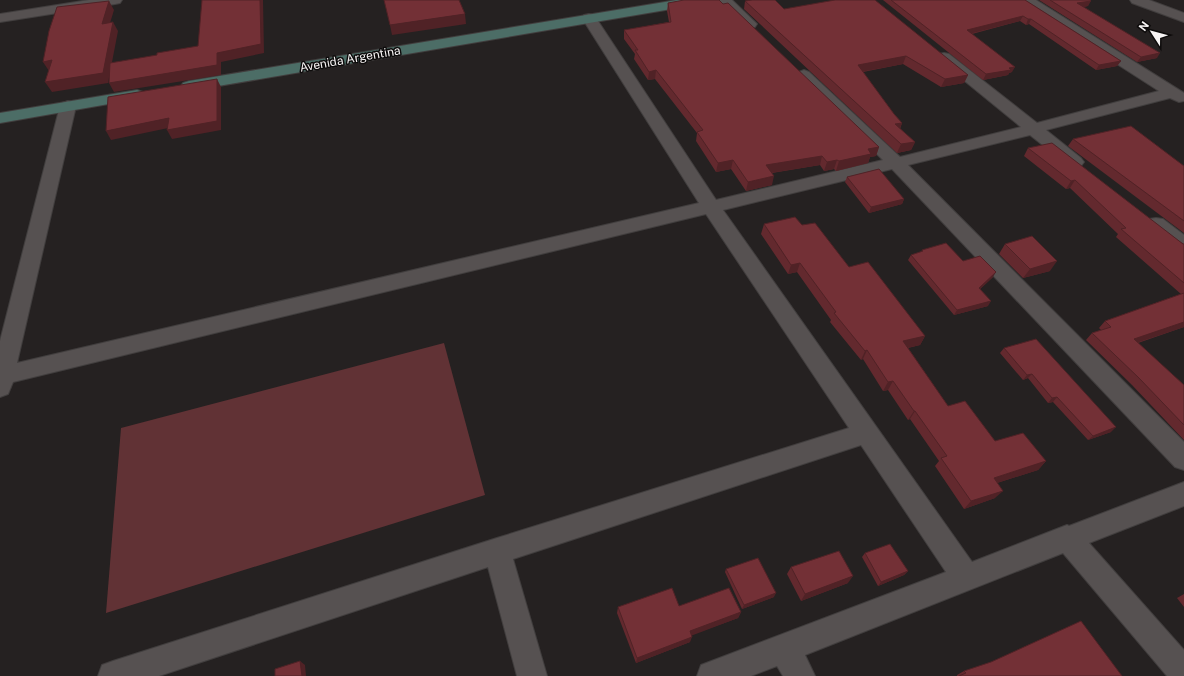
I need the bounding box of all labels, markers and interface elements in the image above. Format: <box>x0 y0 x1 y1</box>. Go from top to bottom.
north arrow <box>1132 12 1172 52</box>
text: N <box>1137 19 1151 33</box>
street label: Avenida Argentina <box>298 43 402 75</box>

